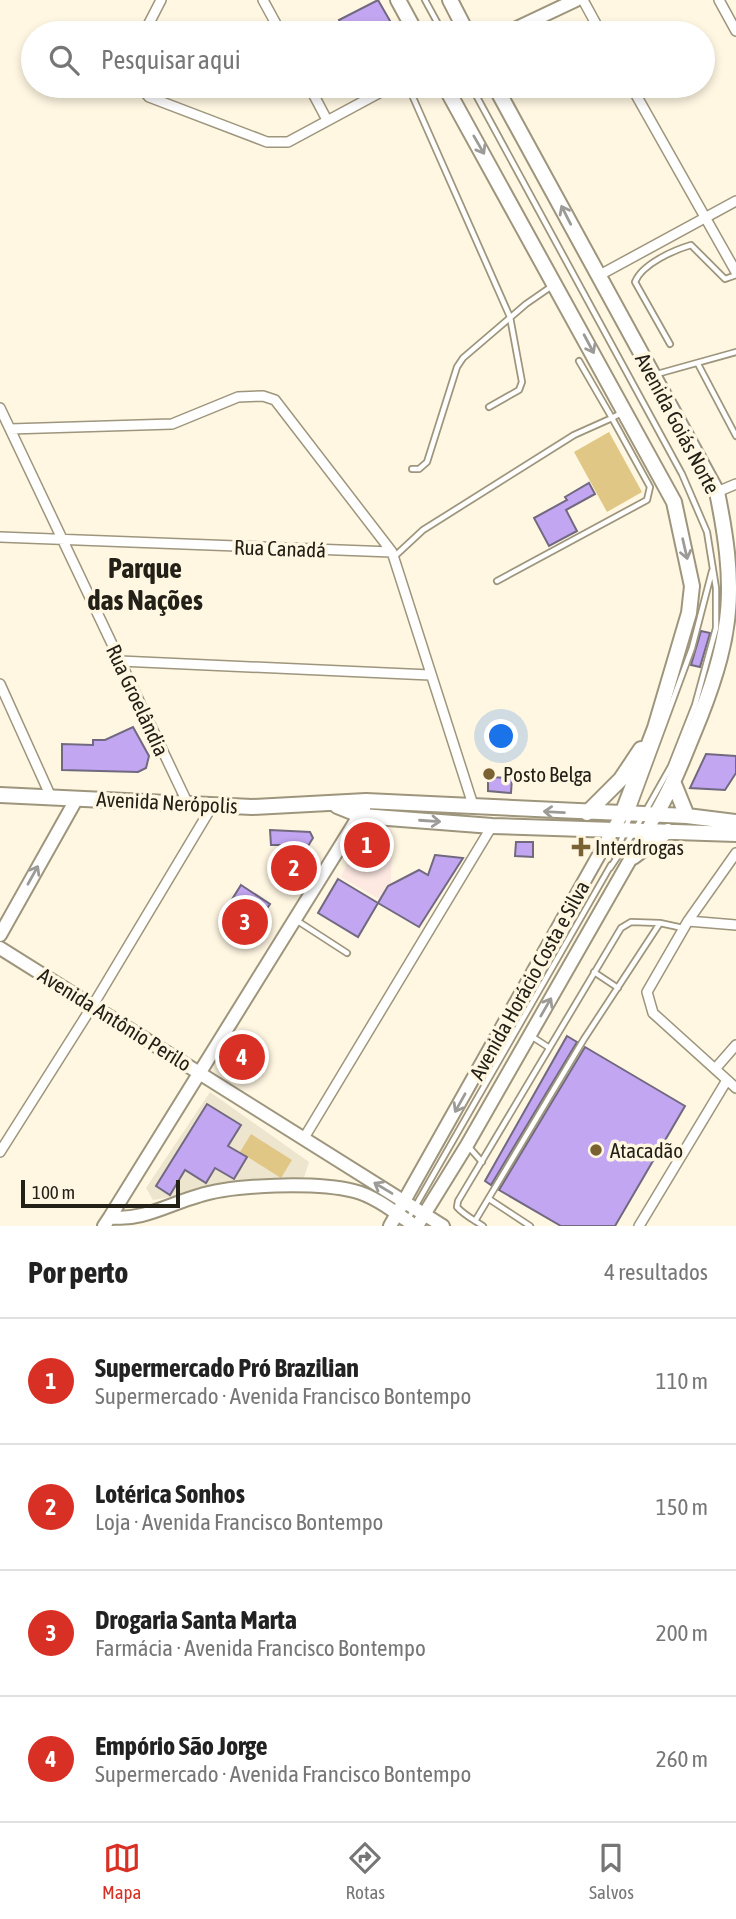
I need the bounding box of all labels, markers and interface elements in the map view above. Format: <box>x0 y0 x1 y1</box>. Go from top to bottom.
search box <box>21 21 715 98</box>
icon: search <box>45 41 83 79</box>
text: Pesquisar aqui <box>101 45 241 75</box>
one-way arrow <box>473 134 486 155</box>
one-way arrow <box>559 206 573 226</box>
one-way arrow <box>582 334 596 354</box>
street label: Avenida Goiás Norte <box>631 349 725 497</box>
street label: Rua Canadá <box>234 534 326 562</box>
one-way arrow <box>679 537 692 560</box>
district label: Parque das Nações <box>87 552 203 616</box>
street label: Rua Groelândia <box>102 641 174 759</box>
your location <box>484 719 518 753</box>
place label: Posto Belga <box>503 762 592 786</box>
marker: Posto Belga <box>481 766 497 782</box>
street label: Avenida Nerópolis <box>96 786 238 818</box>
one-way arrow <box>543 805 566 818</box>
one-way arrow <box>418 815 441 828</box>
pin: 1 <box>344 819 390 871</box>
place label: Interdrogas <box>595 835 684 859</box>
marker: Interdrogas <box>573 839 589 855</box>
pin: 2 <box>271 842 317 894</box>
one-way arrow <box>26 866 40 886</box>
street label: Avenida Horácio Costa e Silva <box>464 876 594 1084</box>
pin: 3 <box>222 896 268 948</box>
street label: Avenida Antônio Perilo <box>34 962 196 1076</box>
one-way arrow <box>540 997 553 1018</box>
pin: 4 <box>219 1031 265 1083</box>
one-way arrow <box>453 1092 466 1113</box>
place label: Atacadão <box>610 1138 683 1162</box>
marker: Atacadão <box>588 1142 604 1158</box>
scale bar <box>21 1177 180 1209</box>
one-way arrow <box>374 1180 394 1194</box>
text: 100 m <box>32 1181 75 1203</box>
text: Por perto <box>28 1255 128 1289</box>
text: 4 resultados <box>604 1259 708 1285</box>
text: Supermercado Pró Brazilian <box>95 1353 359 1383</box>
text: 1 <box>46 1368 56 1394</box>
text: 110 m <box>656 1368 708 1394</box>
text: Supermercado · Avenida Francisco Bontempo <box>95 1383 471 1409</box>
text: Lotérica Sonhos <box>95 1479 245 1509</box>
text: 2 <box>46 1494 56 1520</box>
text: 150 m <box>656 1494 708 1520</box>
text: Loja · Avenida Francisco Bontempo <box>95 1509 383 1535</box>
text: Drogaria Santa Marta <box>95 1605 297 1635</box>
text: 3 <box>46 1620 56 1646</box>
text: 200 m <box>656 1620 708 1646</box>
text: Farmácia · Avenida Francisco Bontempo <box>95 1635 426 1661</box>
text: Empório São Jorge <box>95 1731 267 1761</box>
text: 4 <box>46 1746 56 1772</box>
text: 260 m <box>656 1746 708 1772</box>
text: Supermercado · Avenida Francisco Bontempo <box>95 1761 471 1787</box>
tab: Mapa <box>102 1839 141 1903</box>
tab: Rotas <box>346 1839 385 1903</box>
tab: Salvos <box>589 1839 634 1903</box>

